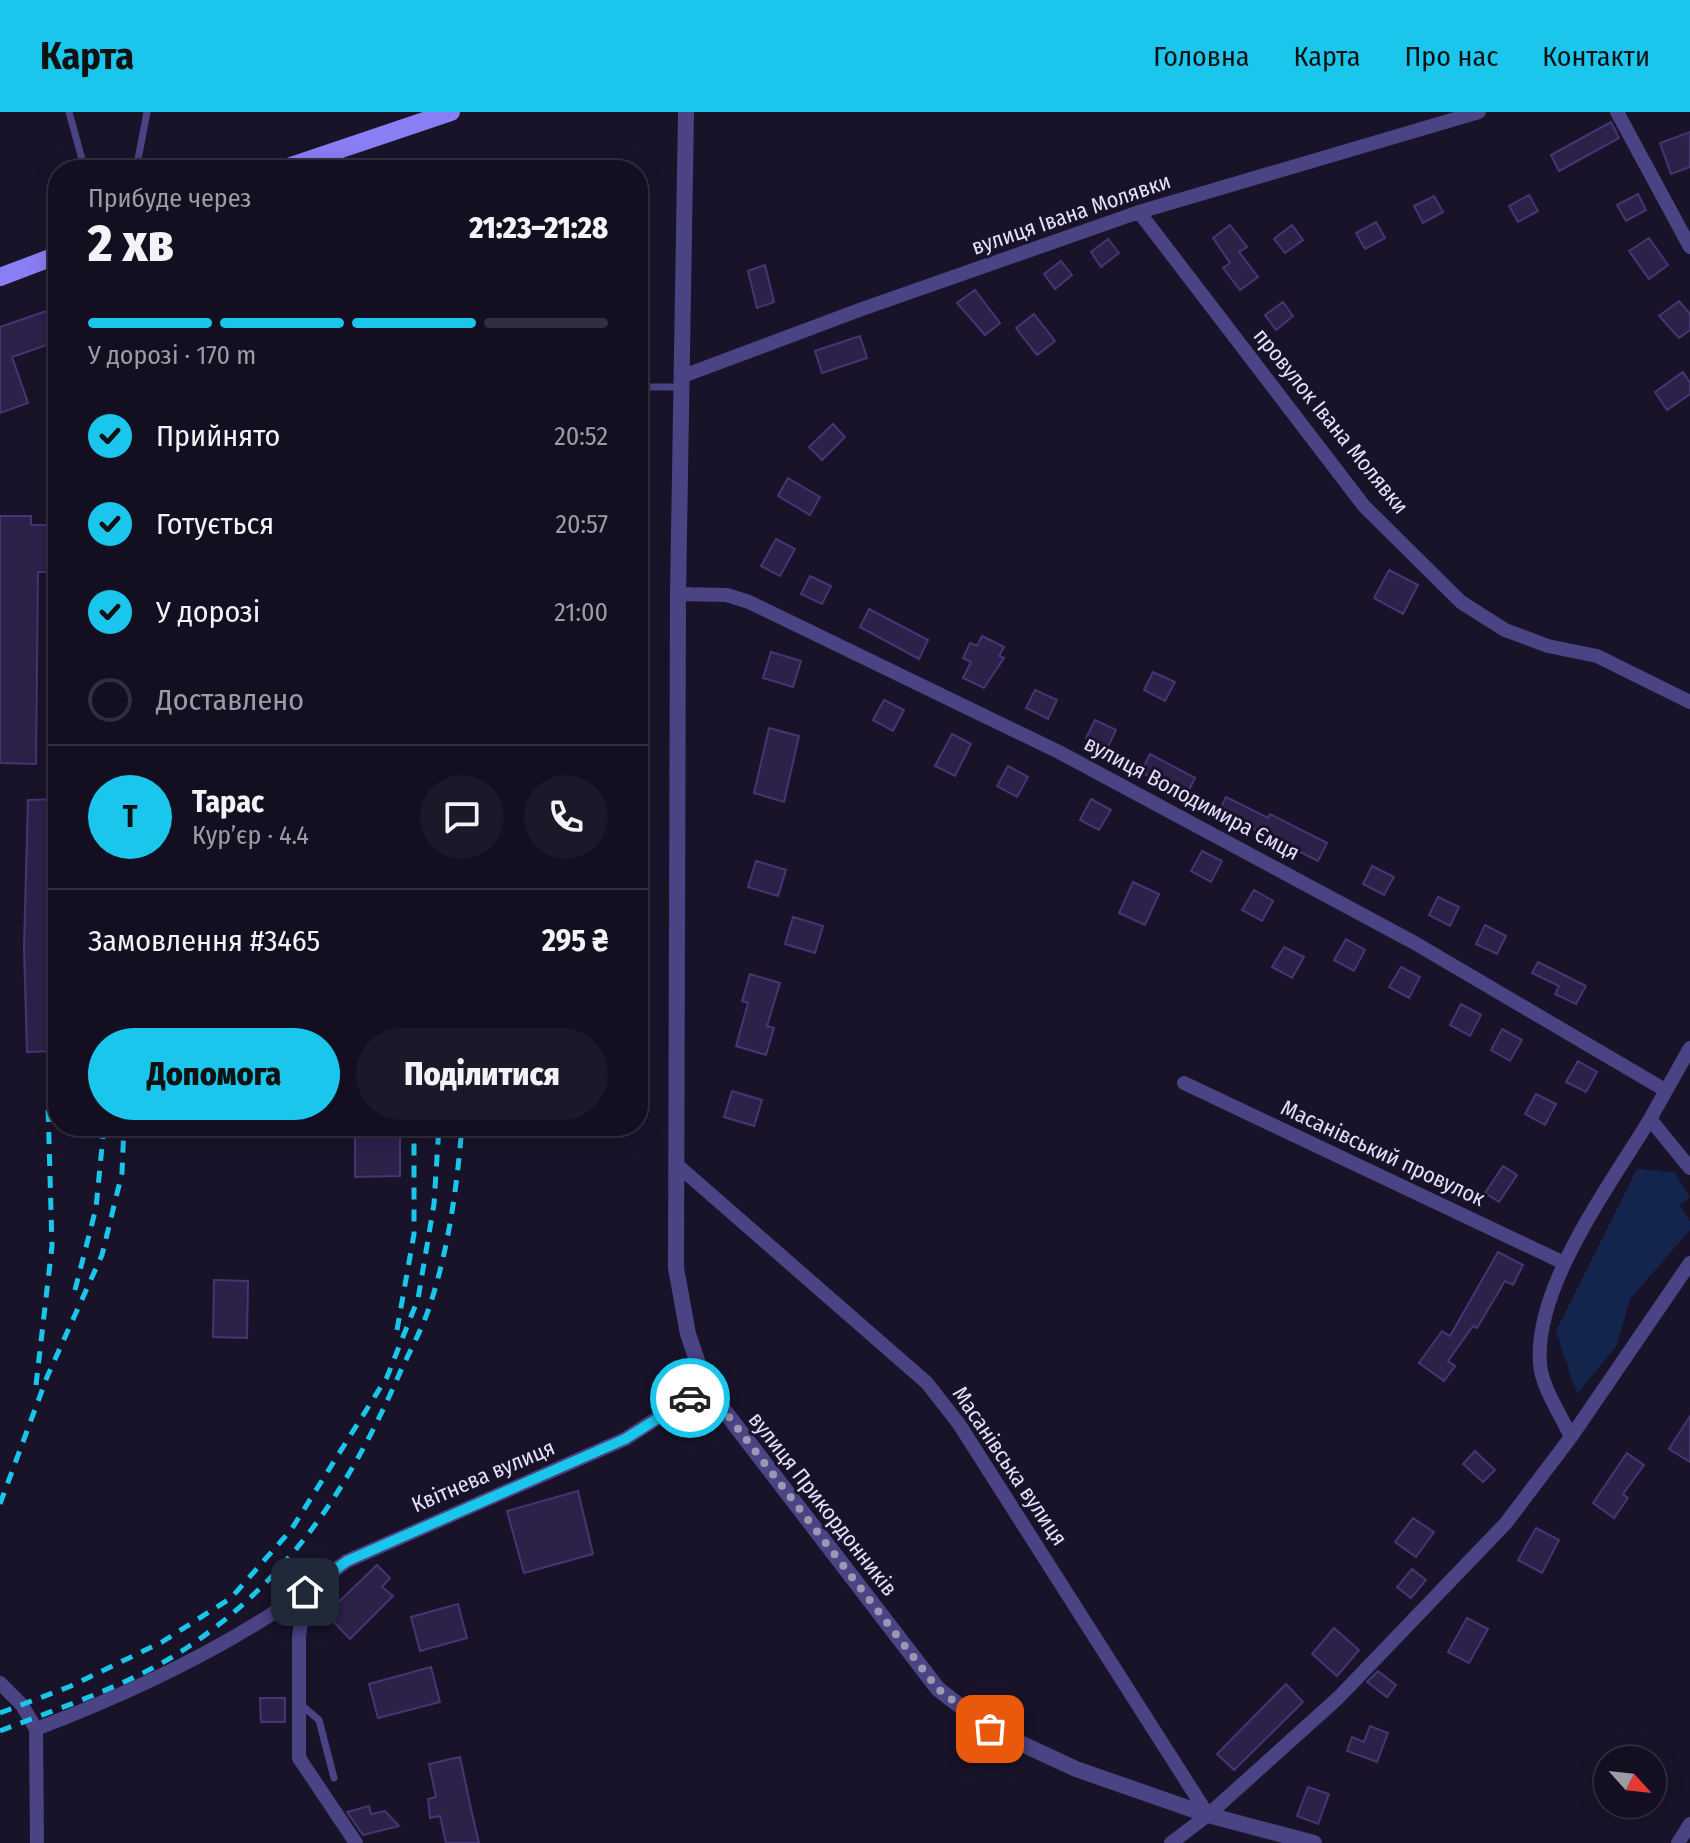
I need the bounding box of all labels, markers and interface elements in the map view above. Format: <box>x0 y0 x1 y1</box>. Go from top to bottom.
text: Карта <box>40 33 134 79</box>
text: Головна <box>1153 40 1250 73</box>
text: Карта <box>1294 40 1360 73</box>
text: Про нас <box>1404 40 1498 73</box>
text: Контакти <box>1542 40 1650 73</box>
street label: вулиця Івана Молявки <box>968 167 1174 261</box>
text: Прибуде через <box>88 183 251 214</box>
text: 21:23–21:28 <box>469 210 608 246</box>
text: 2 хв <box>88 212 174 275</box>
street label: провулок Івана Молявки <box>1248 323 1414 519</box>
text: У дорозі · 170 m <box>88 340 256 371</box>
icon: check <box>88 414 132 458</box>
text: Прийнято <box>156 418 280 454</box>
text: 20:52 <box>554 421 608 452</box>
icon: check <box>88 502 132 546</box>
text: Готується <box>156 506 274 542</box>
text: 20:57 <box>555 509 608 540</box>
icon: check <box>88 590 132 634</box>
text: У дорозі <box>156 594 260 630</box>
text: 21:00 <box>554 597 608 628</box>
text: Доставлено <box>156 682 304 718</box>
street label: вулиця Володимира Ємця <box>1080 730 1304 866</box>
button: chat <box>420 775 504 859</box>
button: phone <box>524 775 608 859</box>
text: Тарас <box>192 784 264 820</box>
text: Т <box>123 799 137 835</box>
text: Кур’єр · 4.4 <box>192 820 309 851</box>
text: Замовлення #3465 <box>88 923 320 959</box>
text: 295 ₴ <box>542 923 608 959</box>
button: Допомога <box>88 1028 340 1120</box>
button: Поділитися <box>356 1028 608 1120</box>
street label: Масанівський провулок <box>1277 1094 1490 1212</box>
courier <box>650 1358 730 1438</box>
icon: car <box>668 1376 712 1420</box>
street label: Масанівська вулиця <box>947 1381 1073 1551</box>
street label: вулиця Прикордонників <box>743 1407 903 1601</box>
street label: Квітнева вулиця <box>407 1434 559 1518</box>
pin <box>271 1558 339 1626</box>
icon: home <box>283 1570 327 1614</box>
pin <box>956 1695 1024 1763</box>
icon: bag <box>968 1707 1012 1751</box>
north arrow <box>1594 1746 1666 1818</box>
map controls <box>1594 1746 1666 1818</box>

